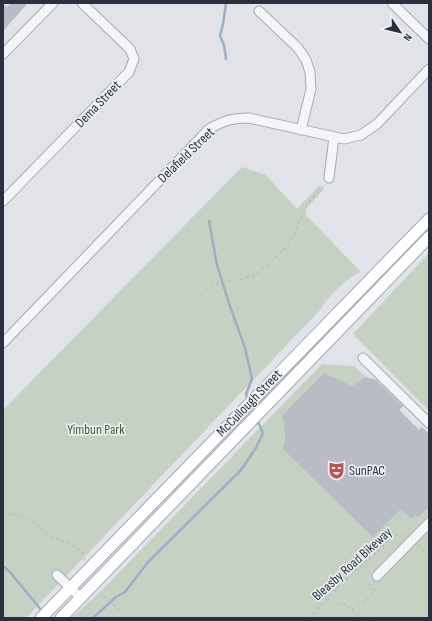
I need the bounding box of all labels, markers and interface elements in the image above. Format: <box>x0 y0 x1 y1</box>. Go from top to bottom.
north arrow <box>380 12 420 52</box>
text: N <box>401 31 415 44</box>
street label: Dema Street <box>72 77 124 131</box>
street label: Delafield Street <box>154 124 218 186</box>
street label: McCullough Street <box>213 366 285 440</box>
park label: Yimbun Park <box>67 421 125 438</box>
theatre icon: SunPAC <box>326 460 346 480</box>
place label: SunPAC <box>349 462 385 479</box>
street label: Bleasby Road Bikeway <box>309 523 396 604</box>

